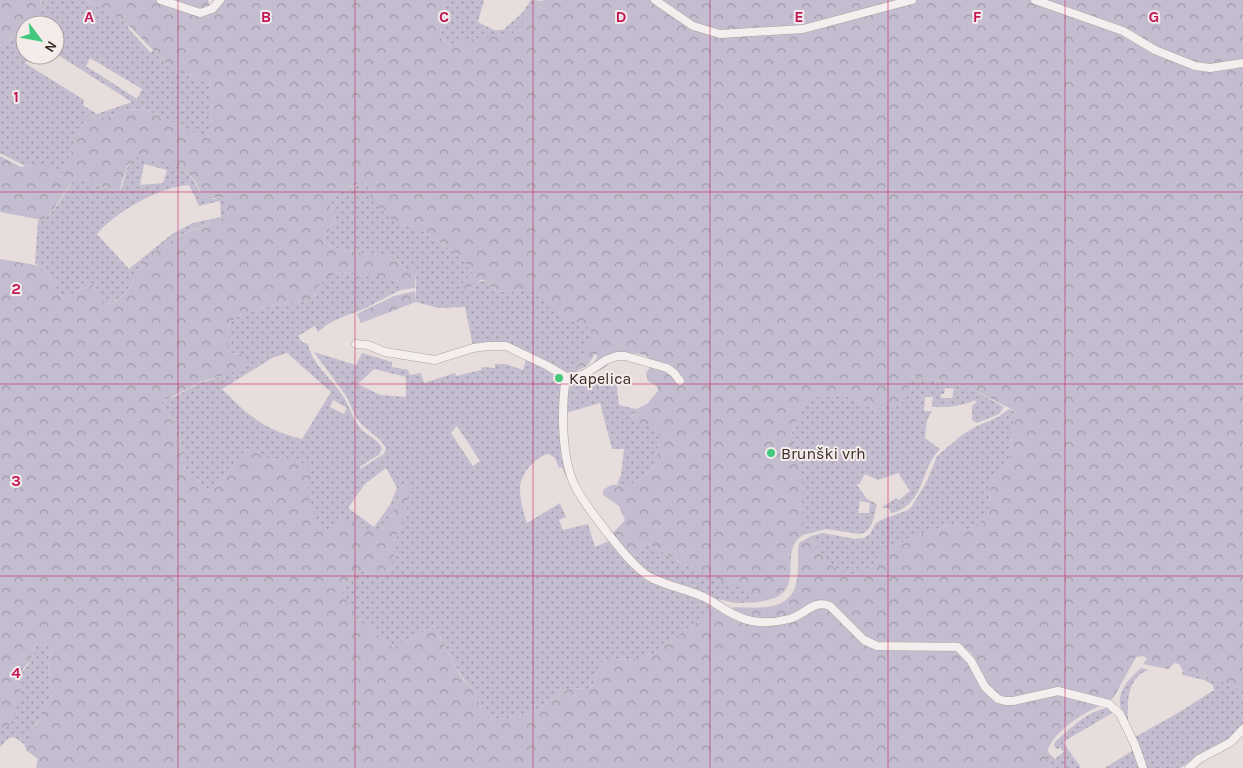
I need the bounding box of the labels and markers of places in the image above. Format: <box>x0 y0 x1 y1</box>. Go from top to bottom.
place label: Kapelica <box>569 369 631 388</box>
marker: Kapelica <box>553 372 565 384</box>
place label: Brunški vrh <box>781 444 866 463</box>
marker: Brunški vrh <box>765 447 777 459</box>

